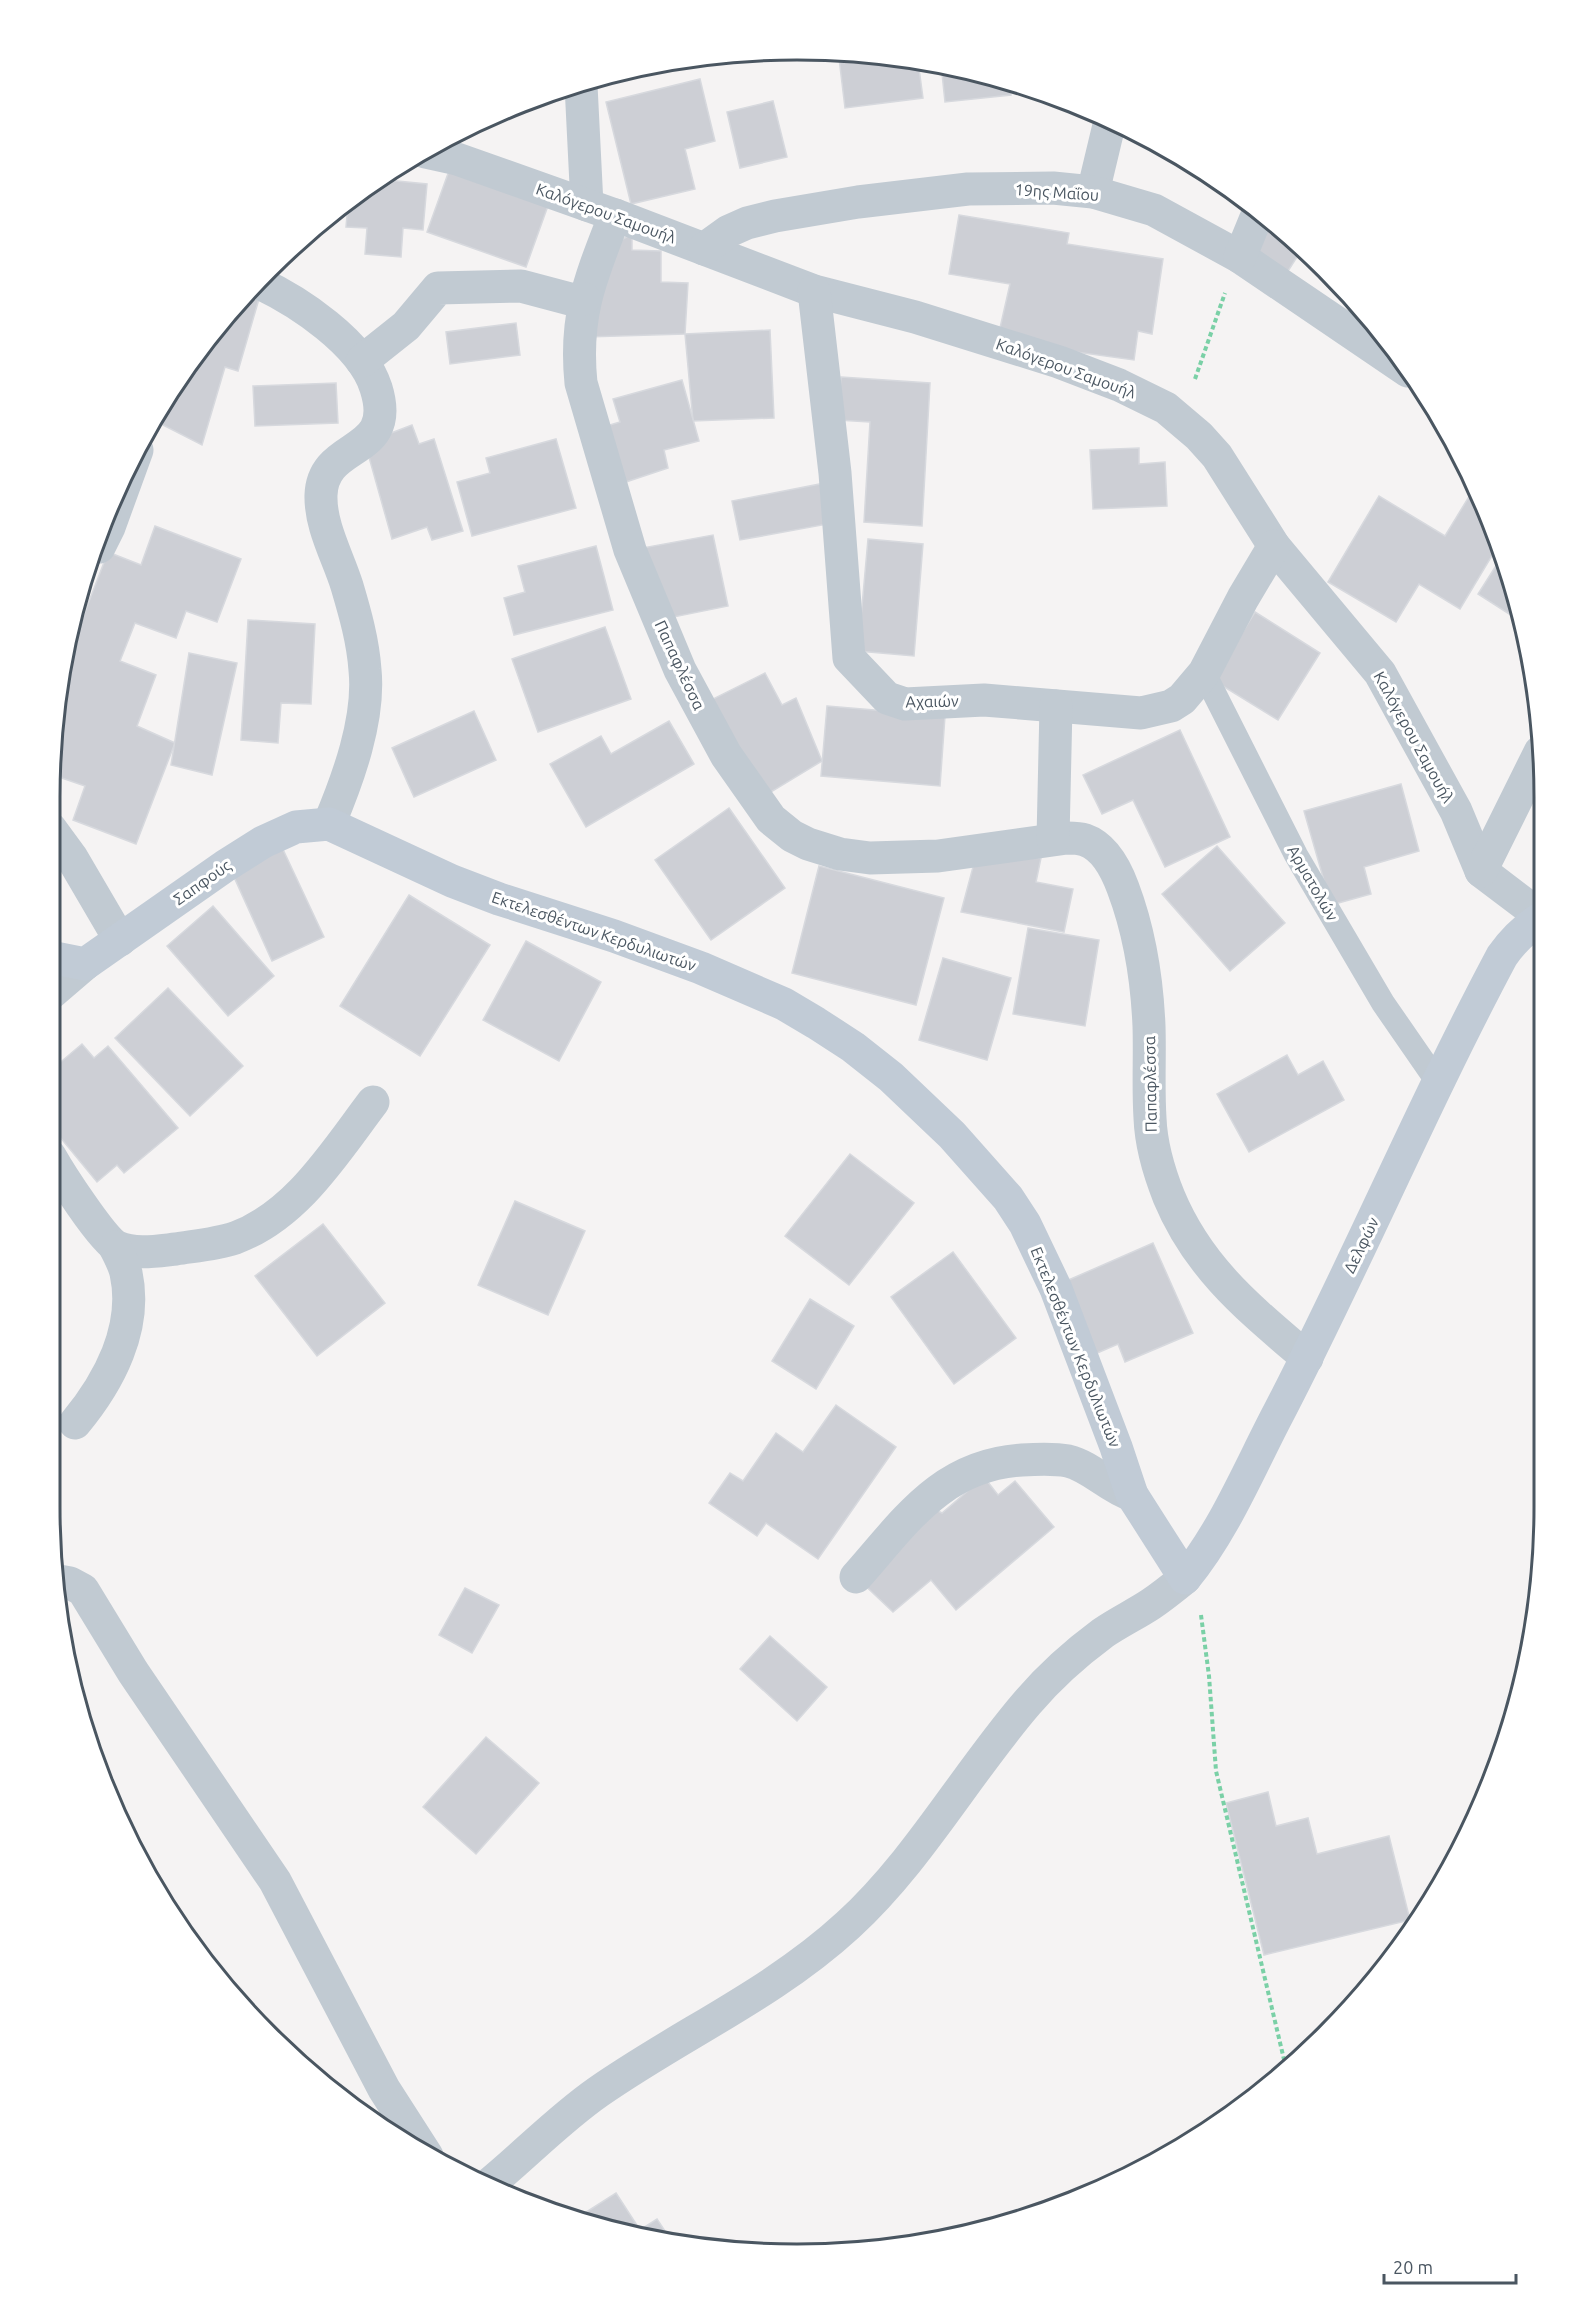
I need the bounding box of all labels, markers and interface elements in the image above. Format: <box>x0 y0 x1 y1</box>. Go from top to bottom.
street label: Καλόγερου Σαμουήλ <box>534 179 678 247</box>
street label: 19ης Μαΐου <box>1014 180 1100 205</box>
street label: Καλόγερου Σαμουήλ <box>994 334 1138 402</box>
street label: Παπαφλέσσα <box>651 617 709 713</box>
street label: Καλόγερου Σαμουήλ <box>1370 668 1458 806</box>
street label: Αχαιών <box>905 692 959 710</box>
street label: Αρματολών <box>1284 842 1342 924</box>
street label: Σαπφούς <box>170 856 235 909</box>
street label: Εκτελεσθέντων Κερδυλιωτών <box>490 888 699 975</box>
street label: Παπαφλέσσα <box>1140 1035 1160 1132</box>
street label: Δελφών <box>1340 1214 1382 1276</box>
street label: Εκτελεσθέντων Κερδυλιωτών <box>1027 1244 1125 1450</box>
scale bar <box>1384 2247 1516 2285</box>
text: 20 m <box>1393 2257 1433 2277</box>

